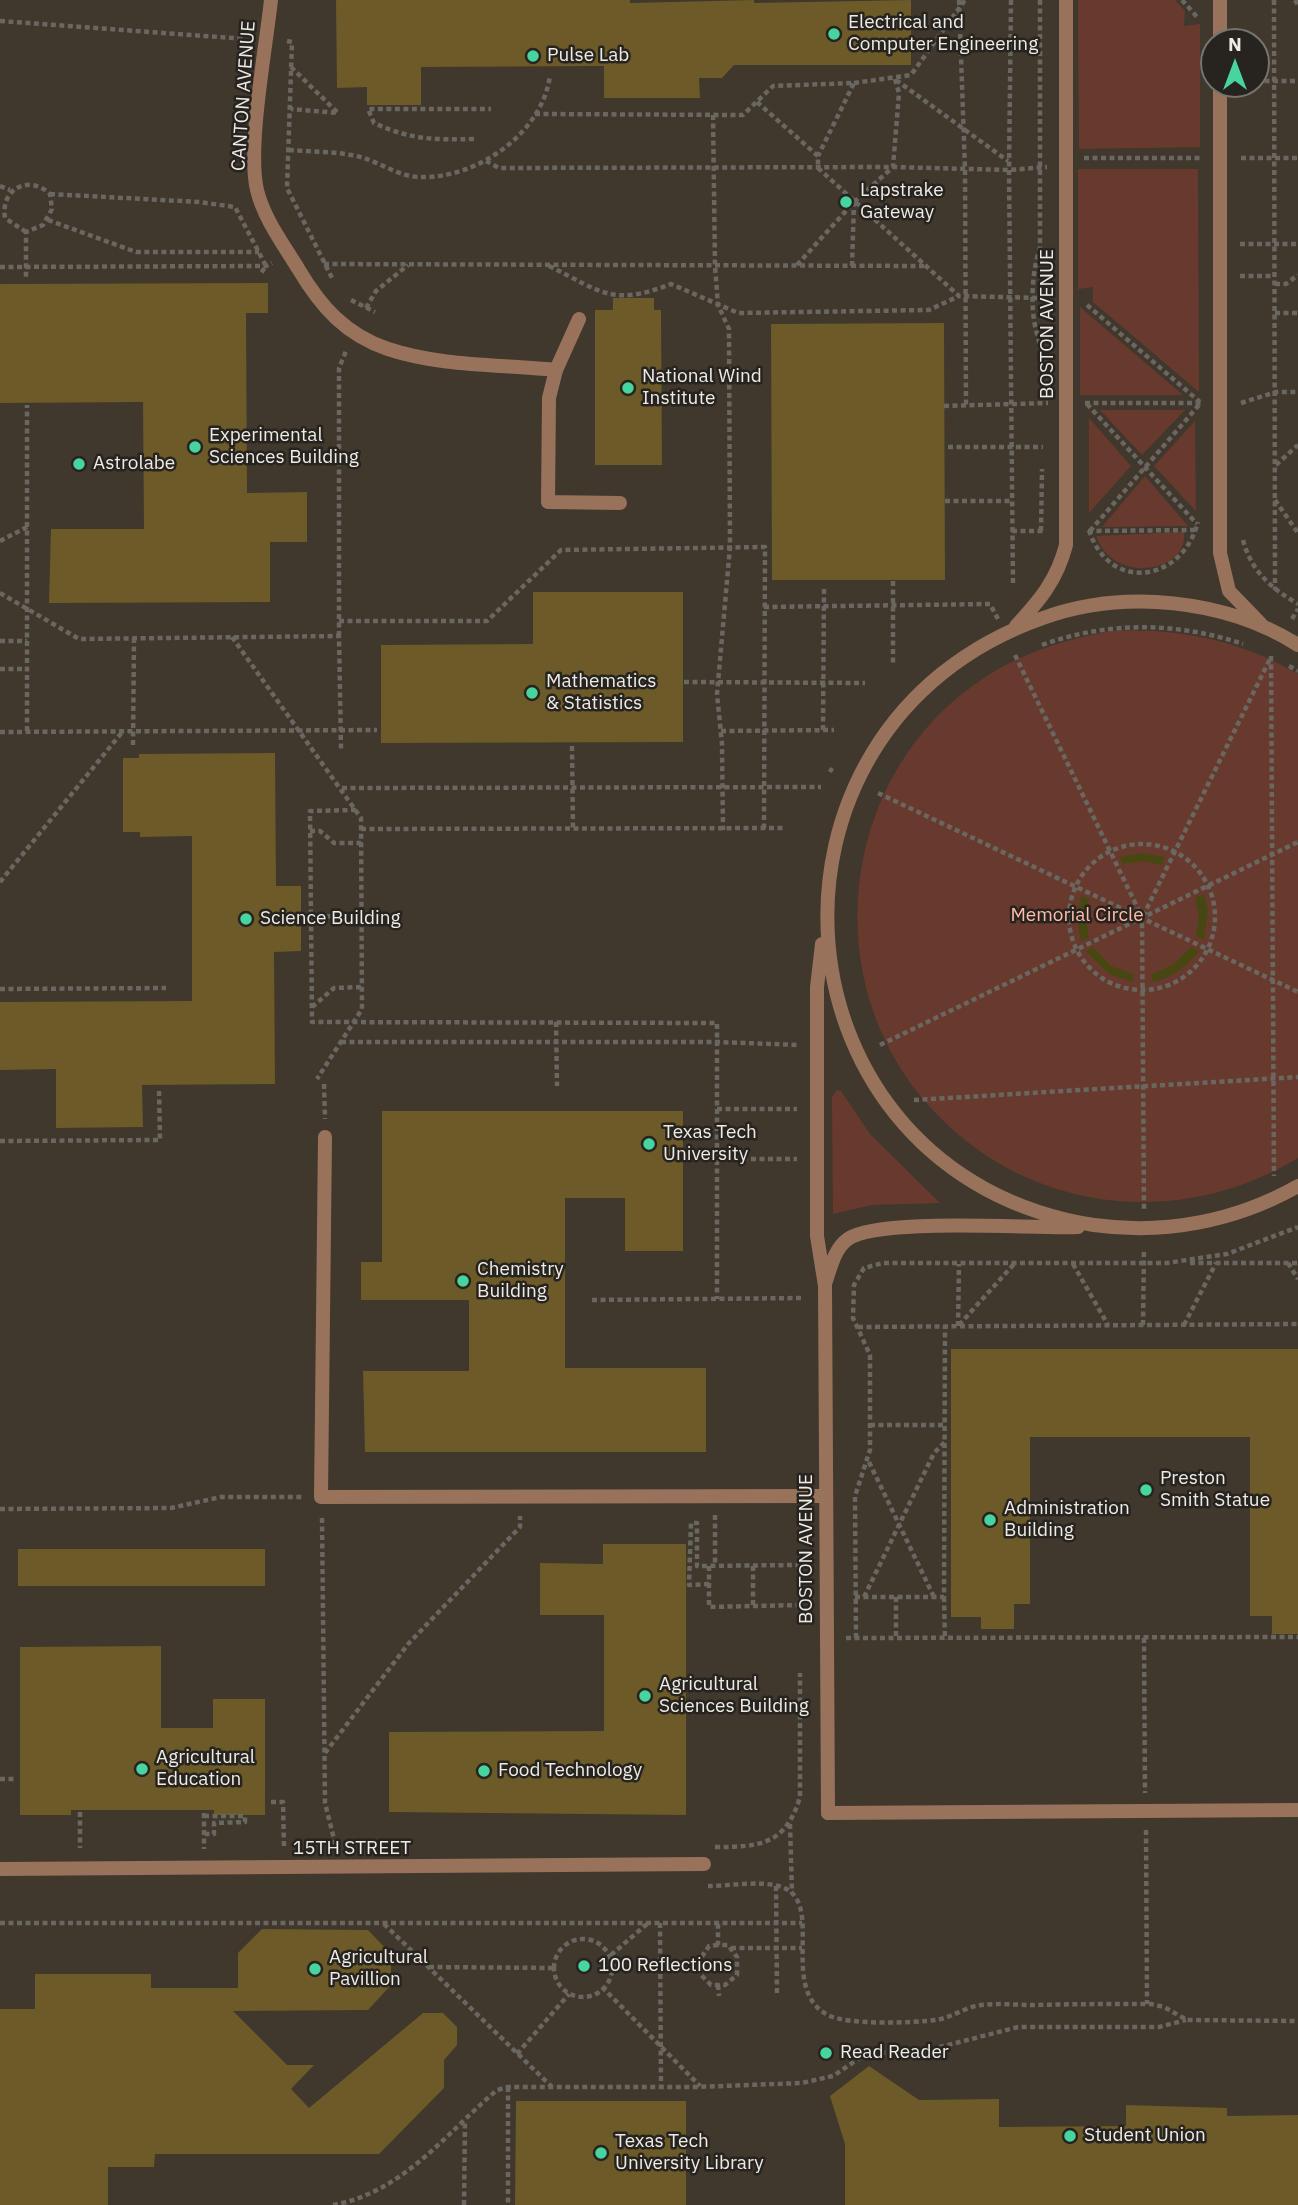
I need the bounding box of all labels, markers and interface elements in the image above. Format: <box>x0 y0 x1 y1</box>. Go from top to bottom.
place label: Electrical and Computer Engineering <box>848 12 1038 56</box>
street label: CANTON AVENUE <box>227 20 261 172</box>
marker: Electrical and Computer Engineering <box>826 26 842 42</box>
north arrow <box>1200 28 1270 98</box>
text: N <box>1228 32 1242 56</box>
place label: Pulse Lab <box>547 45 629 67</box>
marker: Pulse Lab <box>525 48 541 64</box>
place label: Lapstrake Gateway <box>860 180 944 224</box>
marker: Lapstrake Gateway <box>838 194 854 210</box>
street label: BOSTON AVENUE <box>1037 249 1059 399</box>
place label: National Wind Institute <box>642 366 762 410</box>
marker: National Wind Institute <box>620 380 636 396</box>
place label: Experimental Sciences Building <box>209 425 359 469</box>
marker: Experimental Sciences Building <box>187 439 203 455</box>
place label: Astrolabe <box>93 453 175 475</box>
marker: Astrolabe <box>71 456 87 472</box>
place label: Mathematics & Statistics <box>546 671 656 715</box>
marker: Mathematics & Statistics <box>524 685 540 701</box>
park label: Memorial Circle <box>1010 905 1144 927</box>
place label: Science Building <box>260 908 401 930</box>
marker: Science Building <box>238 911 254 927</box>
place label: Texas Tech University <box>663 1122 757 1166</box>
marker: Texas Tech University <box>641 1136 657 1152</box>
place label: Chemistry Building <box>477 1259 564 1303</box>
marker: Chemistry Building <box>455 1273 471 1289</box>
place label: Preston Smith Statue <box>1160 1468 1270 1512</box>
street label: BOSTON AVENUE <box>796 1474 818 1624</box>
marker: Preston Smith Statue <box>1138 1482 1154 1498</box>
place label: Administration Building <box>1004 1498 1130 1542</box>
marker: Administration Building <box>982 1512 998 1528</box>
place label: Agricultural Sciences Building <box>659 1674 809 1718</box>
marker: Agricultural Sciences Building <box>637 1688 653 1704</box>
place label: Agricultural Education <box>156 1747 255 1791</box>
place label: Food Technology <box>498 1760 642 1782</box>
marker: Agricultural Education <box>134 1761 150 1777</box>
marker: Food Technology <box>476 1763 492 1779</box>
street label: 15TH STREET <box>293 1838 411 1860</box>
place label: Agricultural Pavillion <box>329 1947 428 1991</box>
place label: 100 Reflections <box>598 1955 732 1977</box>
marker: 100 Reflections <box>576 1958 592 1974</box>
marker: Agricultural Pavillion <box>307 1961 323 1977</box>
place label: Read Reader <box>840 2042 949 2064</box>
marker: Read Reader <box>818 2045 834 2061</box>
place label: Student Union <box>1084 2125 1206 2147</box>
marker: Student Union <box>1062 2128 1078 2144</box>
place label: Texas Tech University Library <box>615 2131 764 2175</box>
marker: Texas Tech University Library <box>593 2145 609 2161</box>

